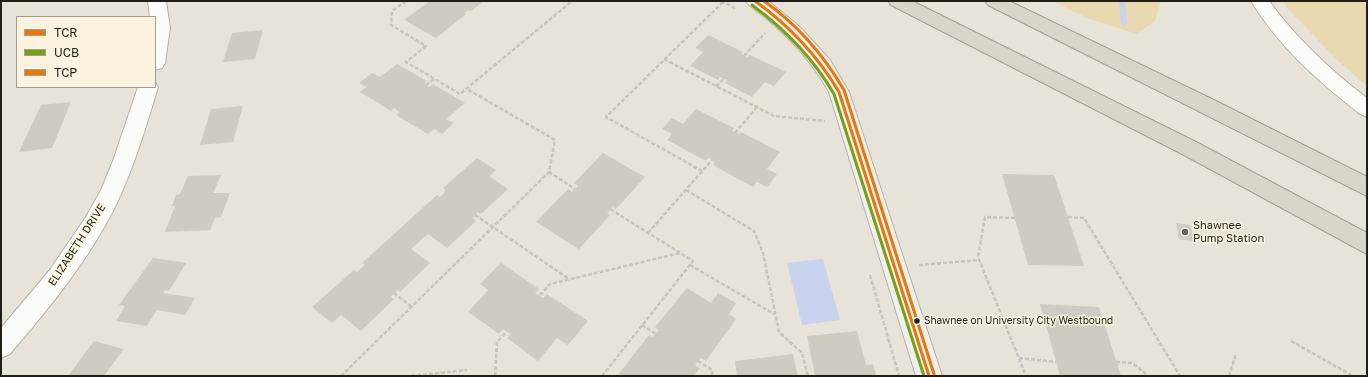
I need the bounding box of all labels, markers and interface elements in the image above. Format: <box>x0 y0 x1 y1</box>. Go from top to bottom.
legend <box>16 16 156 88</box>
text: TCR <box>54 25 78 40</box>
text: UCB <box>54 45 79 60</box>
text: TCP <box>54 65 77 80</box>
street label: ELIZABETH DRIVE <box>46 201 108 289</box>
place label: Shawnee Pump Station <box>1193 219 1264 245</box>
marker: Shawnee Pump Station <box>1180 227 1190 237</box>
place label: Shawnee on University City Westbound <box>924 315 1113 327</box>
marker: Shawnee on University City Westbound <box>912 316 922 326</box>

